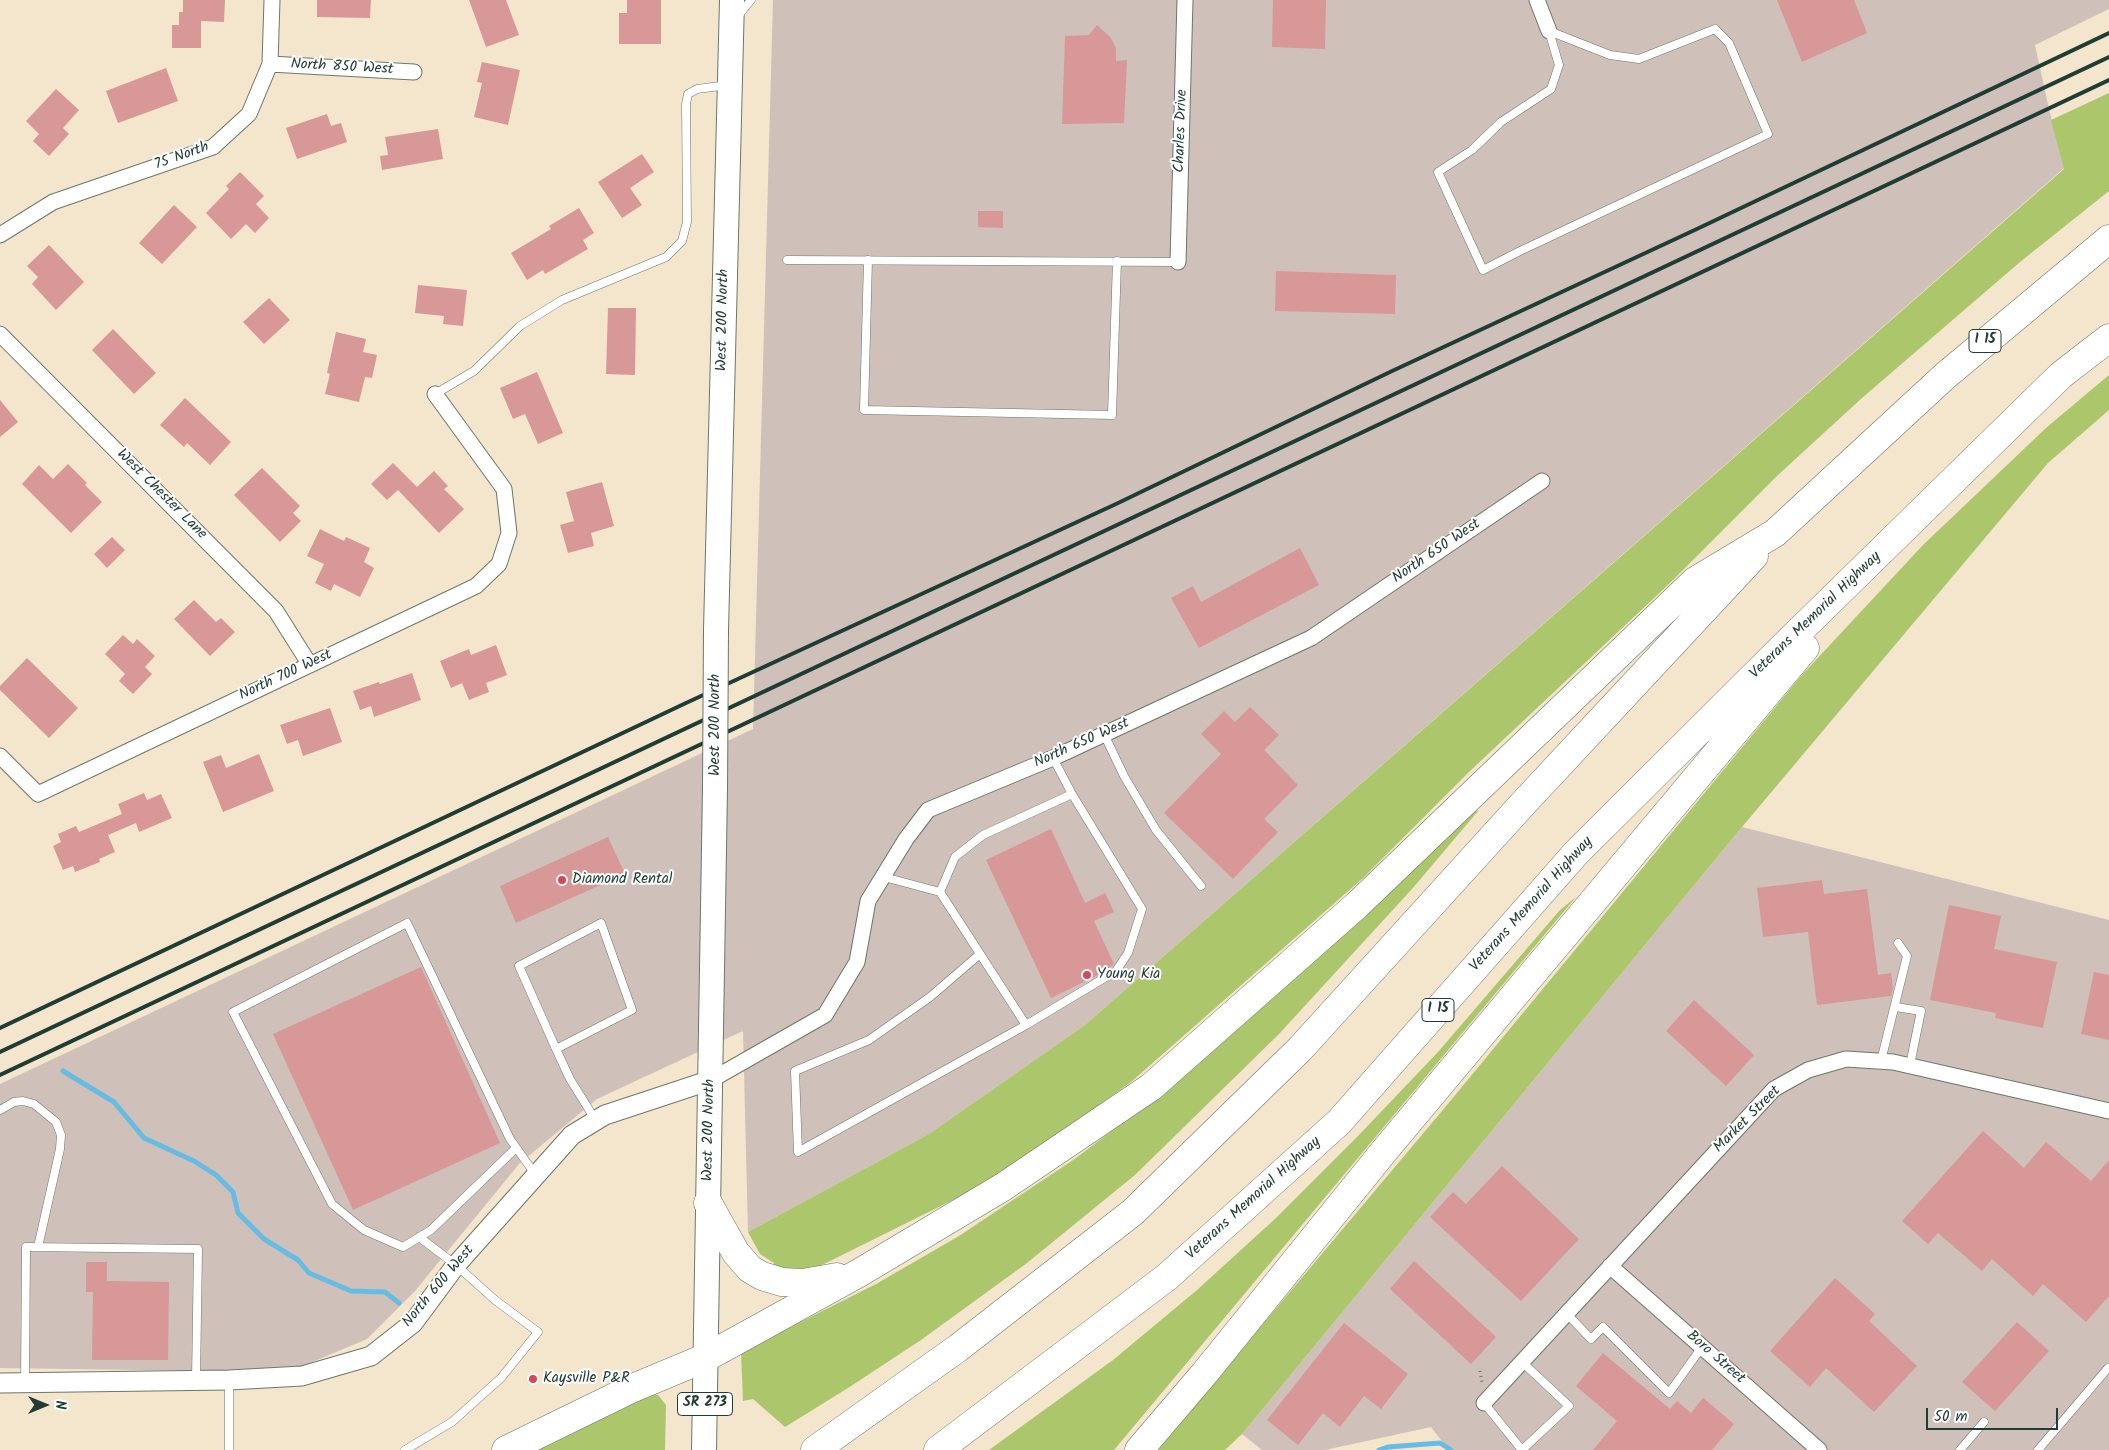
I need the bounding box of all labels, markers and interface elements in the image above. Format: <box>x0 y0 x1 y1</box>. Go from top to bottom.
street label: North 850 West <box>290 56 394 80</box>
street label: Charles Drive <box>1172 89 1192 173</box>
street label: 75 North <box>152 139 212 175</box>
street label: West 200 North <box>714 269 734 371</box>
road number: I 15 <box>1969 330 2001 352</box>
street label: West Chester Lane <box>112 446 210 544</box>
street label: North 650 West <box>1390 516 1484 588</box>
street label: Veterans Memorial Highway <box>1747 549 1885 683</box>
street label: North 700 West <box>237 647 335 705</box>
street label: West 200 North <box>707 674 725 776</box>
street label: North 650 West <box>1032 715 1132 773</box>
street label: Veterans Memorial Highway <box>1467 834 1597 976</box>
place label: Diamond Rental <box>572 871 673 889</box>
marker: Diamond Rental <box>556 874 568 886</box>
place label: Young Kia <box>1097 966 1160 984</box>
marker: Young Kia <box>1081 969 1093 981</box>
road number: I 15 <box>1422 998 1454 1022</box>
street label: West 200 North <box>700 1079 720 1181</box>
street label: Market Street <box>1711 1083 1785 1157</box>
street label: Veterans Memorial Highway <box>1183 1134 1325 1264</box>
street label: North 600 West <box>399 1242 479 1332</box>
street label: Boro Street <box>1682 1328 1748 1388</box>
place label: Kaysville P&R <box>543 1370 630 1388</box>
marker: Kaysville P&R <box>527 1373 539 1385</box>
north arrow <box>20 1380 70 1430</box>
road number: SR 273 <box>678 1392 732 1416</box>
scale bar <box>1929 1398 2062 1430</box>
text: N <box>49 1401 71 1409</box>
text: 50 m <box>1934 1405 1968 1429</box>

